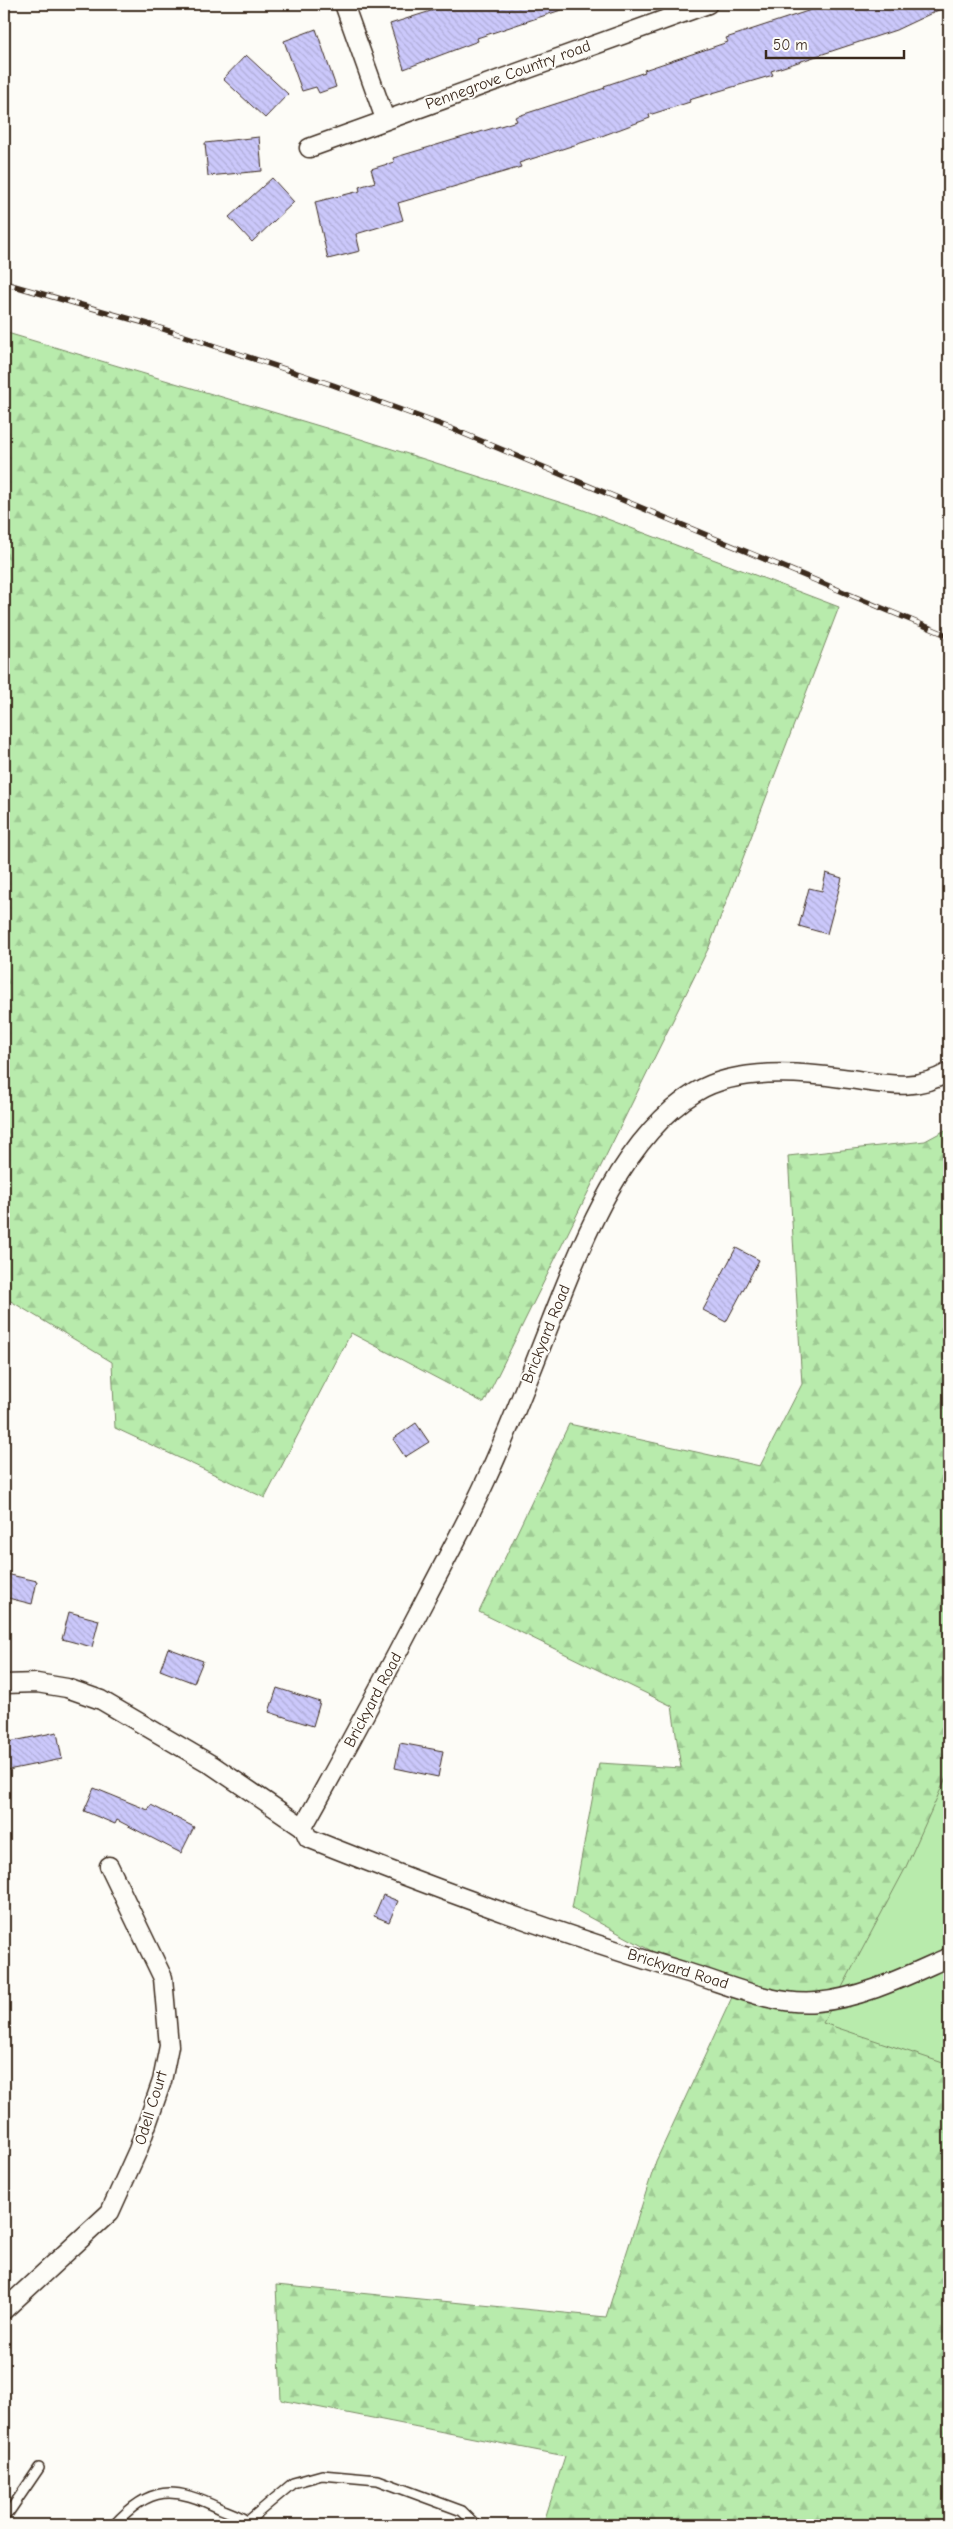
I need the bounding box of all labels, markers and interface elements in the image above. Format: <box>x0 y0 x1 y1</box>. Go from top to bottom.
scale bar <box>766 28 903 60</box>
text: 50 m <box>773 36 808 54</box>
street label: Pennegrove Country road <box>423 37 593 113</box>
street label: Brickyard Road <box>518 1282 574 1386</box>
street label: Brickyard Road <box>340 1650 406 1750</box>
street label: Brickyard Road <box>625 1945 731 1993</box>
street label: Odell Court <box>131 2068 171 2147</box>

